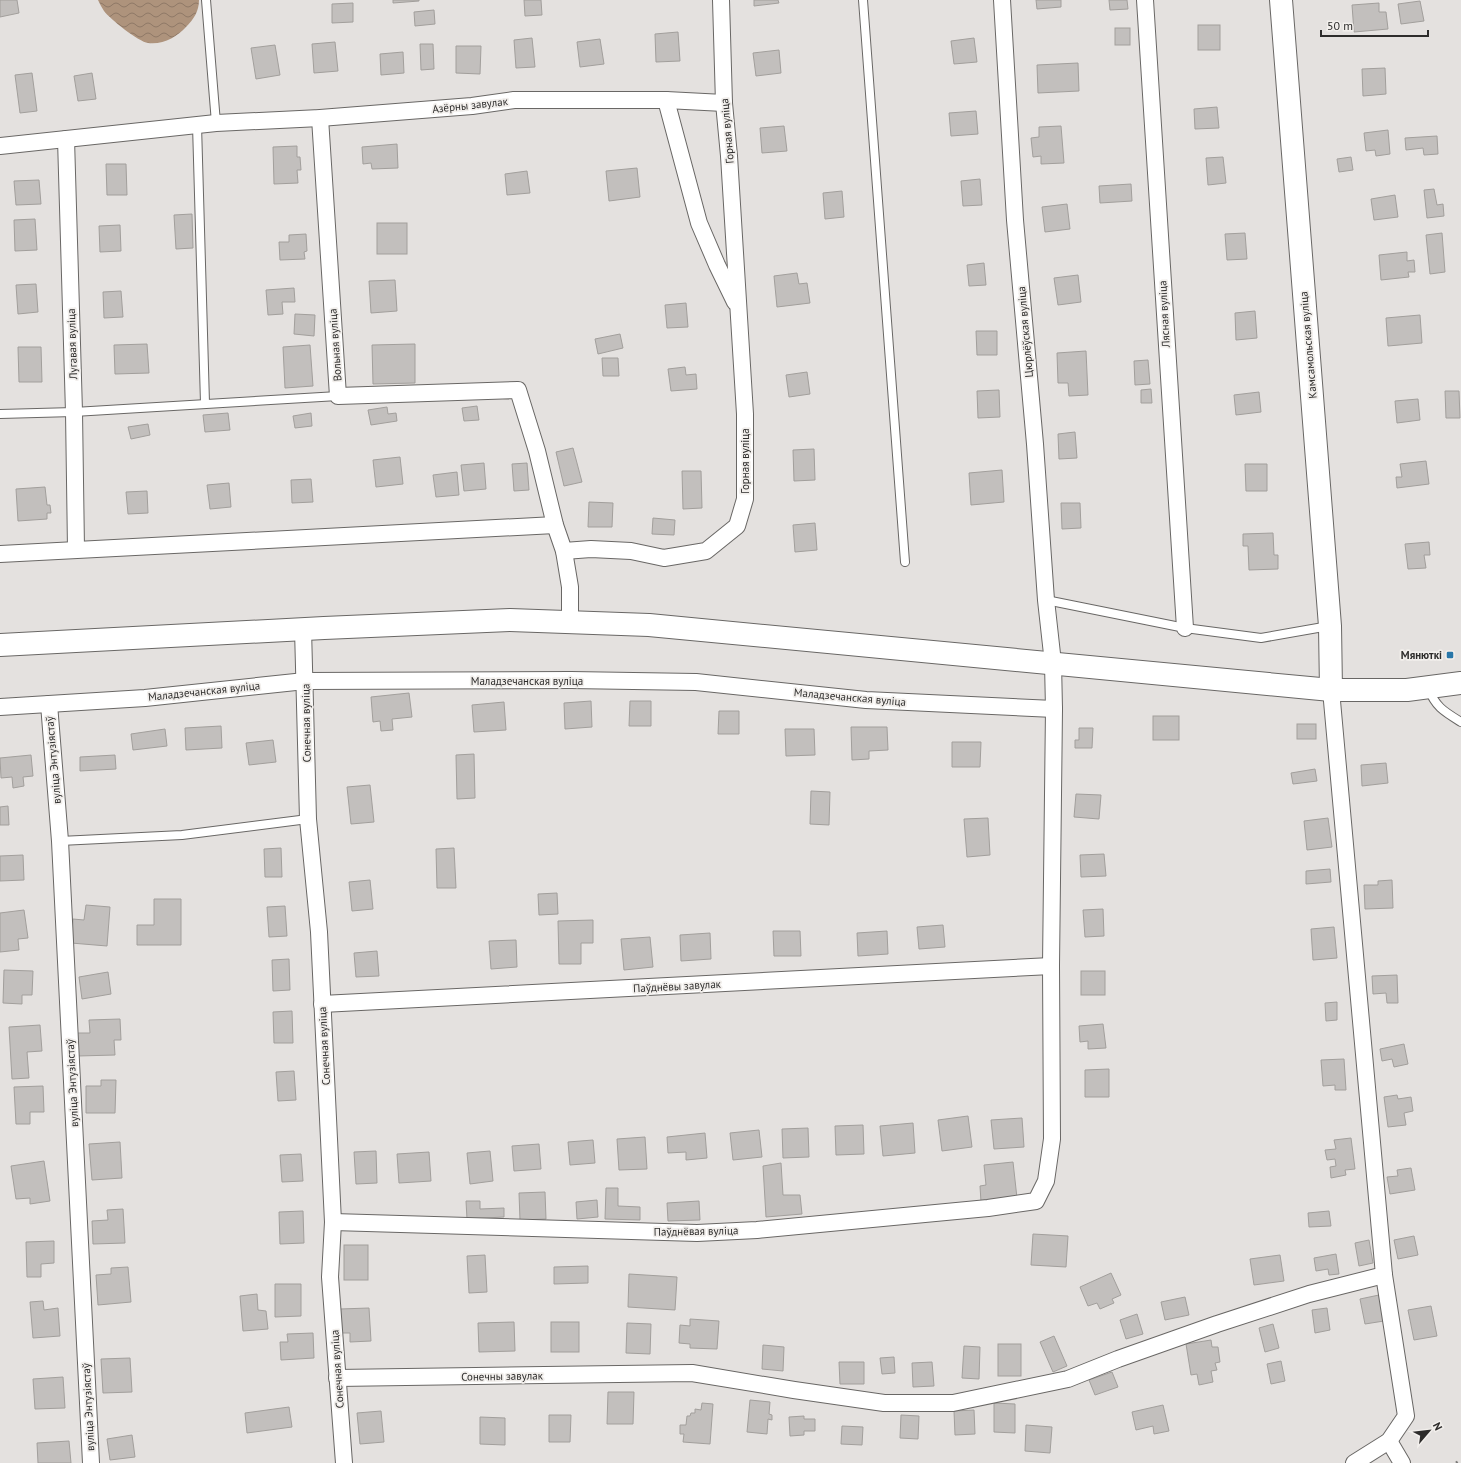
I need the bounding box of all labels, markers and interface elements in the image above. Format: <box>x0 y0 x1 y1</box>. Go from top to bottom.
scale bar <box>1321 12 1428 38</box>
text: 50 m <box>1327 18 1353 33</box>
street label: Азёрны завулак <box>431 94 509 116</box>
street label: Горная вуліца <box>717 98 737 164</box>
street label: Лясная вуліца <box>1155 280 1173 349</box>
street label: Цюрлёўская вуліца <box>1014 286 1036 378</box>
street label: Камсамольская вуліца <box>1296 291 1320 399</box>
street label: Лугавая вуліца <box>64 308 80 381</box>
street label: Вольная вуліца <box>325 308 345 382</box>
street label: Горная вуліца <box>738 428 752 494</box>
place label: Мянюткі <box>1401 648 1442 662</box>
marker: Мянюткі <box>1445 650 1455 660</box>
street label: Маладзечанская вуліца <box>471 674 583 688</box>
street label: Маладзечанская вуліца <box>147 678 261 704</box>
street label: Сонечная вуліца <box>298 684 314 762</box>
street label: Маладзечанская вуліца <box>793 685 907 709</box>
street label: вуліца Энтузіястаў <box>42 715 64 804</box>
street label: Паўднёвы завулак <box>633 977 722 995</box>
street label: Сонечная вуліца <box>315 1006 333 1086</box>
street label: вуліца Энтузіястаў <box>63 1038 81 1127</box>
street label: Паўднёвая вуліца <box>654 1223 738 1239</box>
street label: Сонечная вуліца <box>327 1329 347 1409</box>
street label: вуліца Энтузіястаў <box>79 1362 97 1451</box>
street label: Сонечны завулак <box>461 1368 544 1384</box>
north arrow <box>1409 1411 1449 1451</box>
text: N <box>1430 1420 1446 1433</box>

